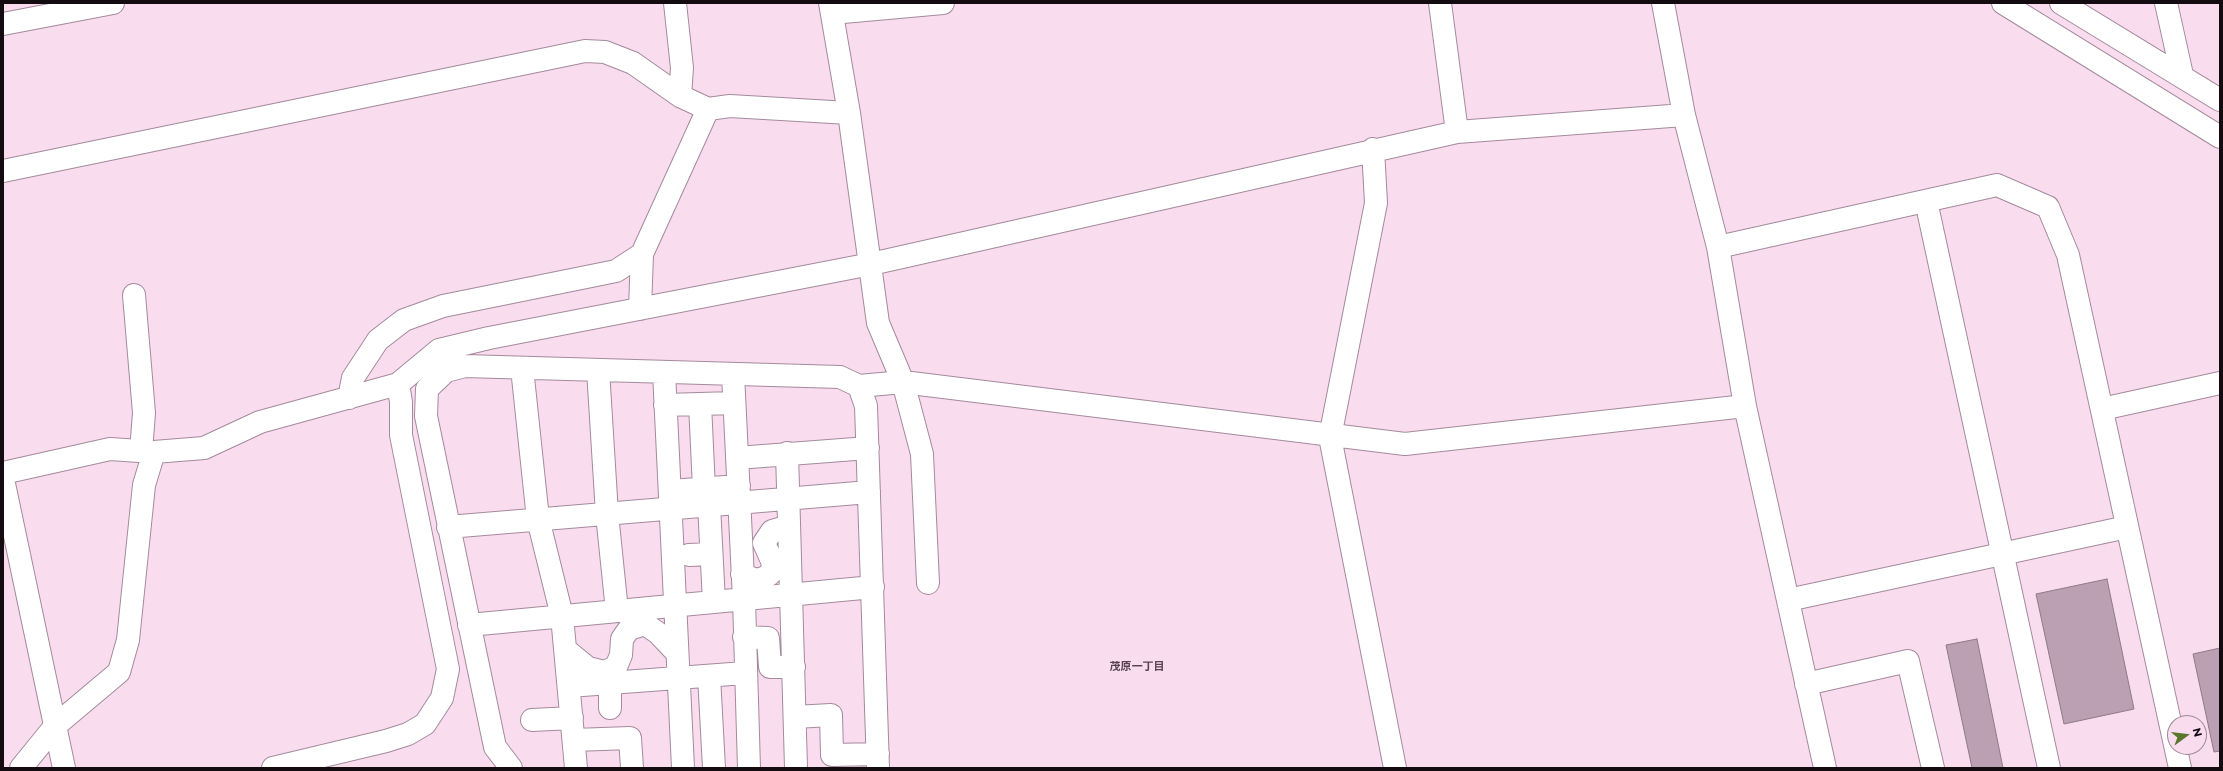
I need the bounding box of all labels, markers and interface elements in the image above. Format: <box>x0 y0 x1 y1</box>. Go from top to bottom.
district label: 茂原一丁目 <box>1110 660 1164 674</box>
north arrow <box>2167 715 2207 755</box>
text: N <box>2190 726 2206 738</box>

